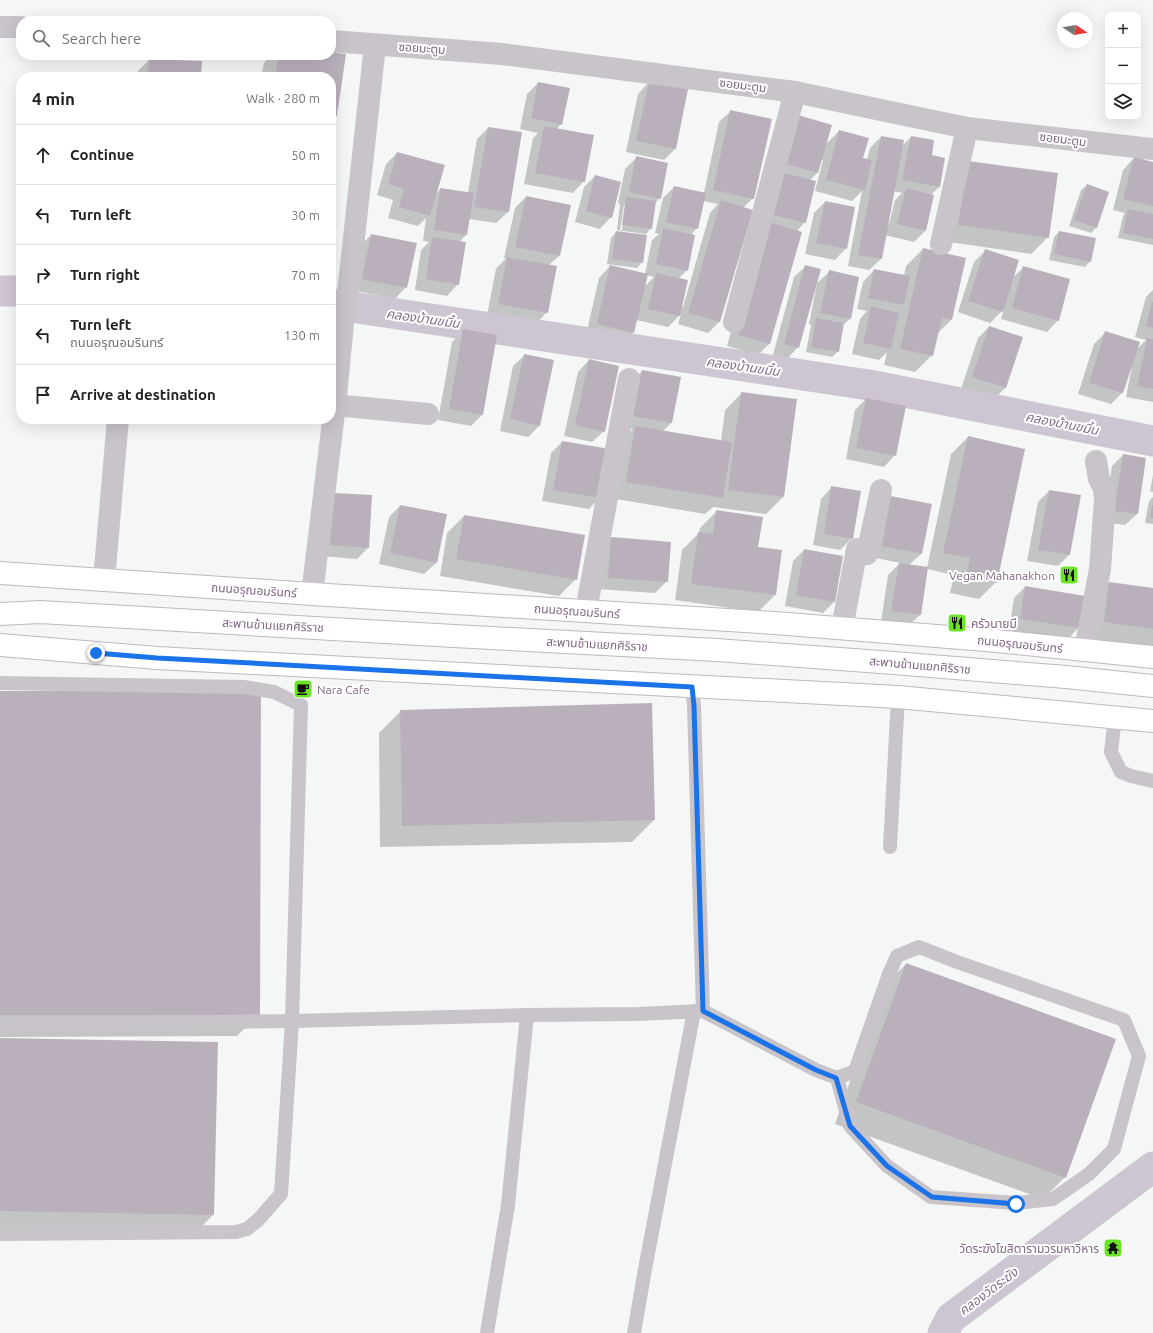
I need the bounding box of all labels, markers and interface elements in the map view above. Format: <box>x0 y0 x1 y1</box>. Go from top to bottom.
north arrow <box>1057 12 1093 48</box>
map controls <box>1105 12 1141 120</box>
button: + <box>1105 12 1141 48</box>
search box <box>16 16 336 60</box>
icon: search <box>30 27 52 49</box>
text: Search here <box>62 30 141 47</box>
street label: ซอยมะตูม <box>398 40 446 57</box>
button: − <box>1105 48 1141 84</box>
street label: ซอยมะตูม <box>719 76 767 95</box>
button: layers <box>1105 84 1141 120</box>
text: 4 min <box>32 89 75 108</box>
text: Walk · 280 m <box>246 91 320 105</box>
street label: ซอยมะตูม <box>1039 130 1087 149</box>
icon: ahead <box>32 144 54 166</box>
text: Continue <box>70 146 134 163</box>
text: 50 m <box>291 148 320 162</box>
icon: left <box>32 204 54 226</box>
text: Turn left <box>70 206 131 223</box>
text: 30 m <box>291 208 320 222</box>
icon: right <box>32 264 54 286</box>
text: Turn right <box>70 266 140 283</box>
text: 70 m <box>291 268 320 282</box>
water label: คลองบ้านขมิ้น <box>385 305 462 330</box>
text: Turn left <box>70 316 131 333</box>
icon: left <box>32 324 54 346</box>
text: 130 m <box>284 328 320 342</box>
text: ถนนอรุณอมรินทร์ <box>70 335 163 349</box>
water label: คลองบ้านขมิ้น <box>705 353 782 378</box>
icon: arrive <box>32 384 54 406</box>
text: Arrive at destination <box>70 386 216 403</box>
water label: คลองบ้านขมิ้น <box>1024 408 1101 437</box>
restaurant icon: Vegan Mahanakhon <box>1058 564 1080 586</box>
place label: Vegan Mahanakhon <box>949 569 1055 582</box>
street label: ถนนอรุณอมรินทร์ <box>210 581 298 601</box>
street label: ถนนอรุณอมรินทร์ <box>533 602 621 622</box>
restaurant icon: ครัวนายมี <box>946 612 968 634</box>
street label: สะพานข้ามแยกศิริราช <box>222 616 324 634</box>
place label: ครัวนายมี <box>971 617 1017 630</box>
street label: ถนนอรุณอมรินทร์ <box>976 633 1064 656</box>
street label: สะพานข้ามแยกศิริราช <box>546 635 648 653</box>
route end <box>87 644 105 662</box>
street label: สะพานข้ามแยกศิริราช <box>869 654 971 676</box>
cafe icon: Nara Cafe <box>292 678 314 700</box>
place label: Nara Cafe <box>317 683 370 696</box>
route start <box>1007 1195 1025 1213</box>
temple icon: วัดระฆังโฆสิตารามวรมหาวิหาร <box>1102 1237 1124 1259</box>
place label: วัดระฆังโฆสิตารามวรมหาวิหาร <box>959 1242 1099 1255</box>
water label: คลองวัดระฆัง <box>956 1264 1021 1318</box>

